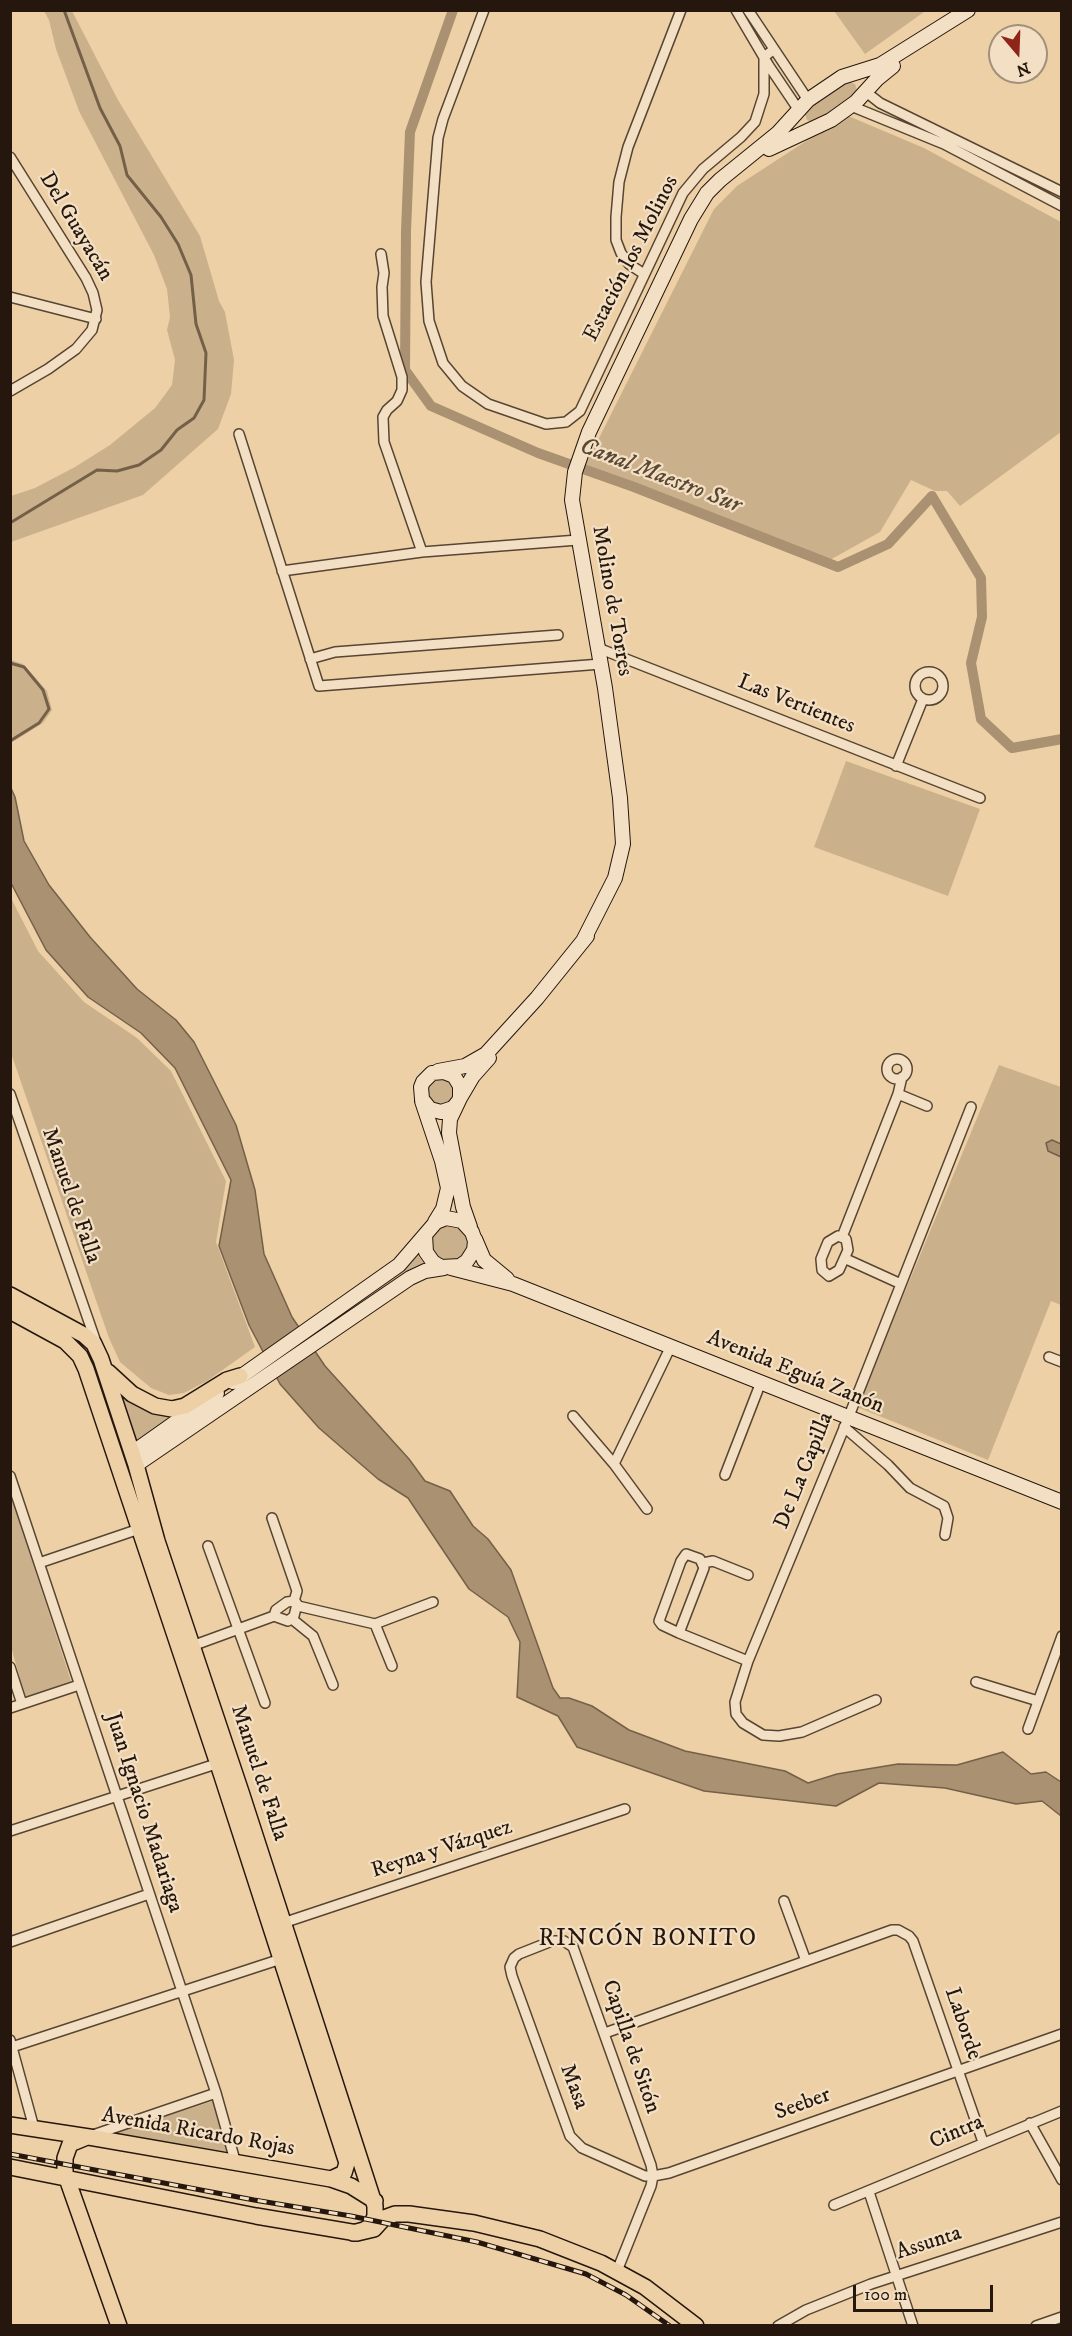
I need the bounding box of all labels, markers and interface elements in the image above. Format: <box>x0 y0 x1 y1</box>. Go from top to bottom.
north arrow <box>988 24 1048 84</box>
text: N <box>1014 58 1033 81</box>
street label: Del Guayacán <box>32 168 118 286</box>
street label: Estación los Molinos <box>579 172 685 346</box>
water label: Canal Maestro Sur <box>575 433 745 521</box>
street label: Molino de Torres <box>585 524 637 678</box>
street label: Las Vertientes <box>734 670 858 740</box>
street label: Manuel de Falla <box>34 1125 106 1267</box>
street label: Avenida Eguía Zanón <box>703 1326 887 1420</box>
street label: De La Capilla <box>770 1409 840 1533</box>
street label: Manuel de Falla <box>224 1702 292 1844</box>
street label: Juan Ignacio Madariaga <box>98 1710 188 1916</box>
street label: Reyna y Vázquez <box>368 1815 516 1885</box>
district label: RINCÓN BONITO <box>538 1926 758 1954</box>
street label: Capilla de Sitón <box>595 1977 665 2117</box>
street label: Laborde <box>937 1985 987 2063</box>
street label: Masa <box>553 2061 593 2113</box>
street label: Seeber <box>772 2083 834 2127</box>
street label: Avenida Ricardo Rojas <box>100 2103 296 2163</box>
street label: Cintra <box>926 2110 988 2156</box>
street label: Assunta <box>893 2221 965 2267</box>
scale bar <box>856 2273 996 2311</box>
text: 100 m <box>864 2284 907 2306</box>

